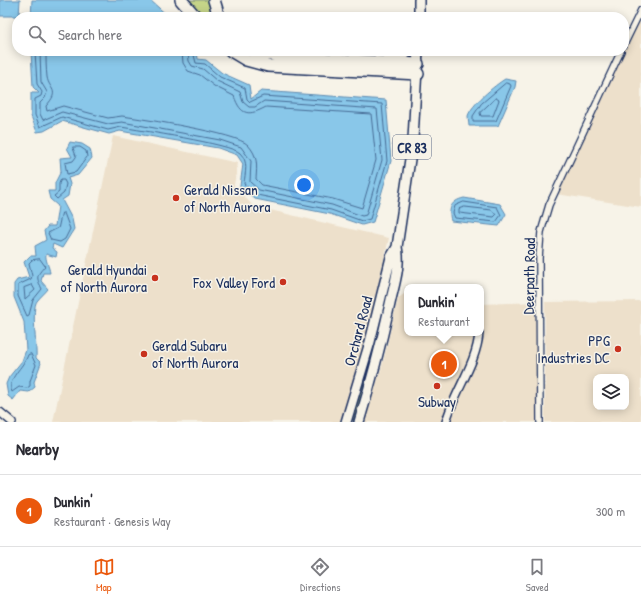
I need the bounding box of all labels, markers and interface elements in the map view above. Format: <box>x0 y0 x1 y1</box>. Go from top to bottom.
search box <box>12 12 629 56</box>
icon: search <box>26 23 48 45</box>
text: Search here <box>58 24 122 45</box>
road number: CR 83 <box>393 135 431 159</box>
your location <box>294 175 314 195</box>
place label: Gerald Nissan of North Aurora <box>184 179 271 217</box>
marker: Gerald Nissan of North Aurora <box>171 193 181 203</box>
street label: Deerpath Road <box>518 237 540 314</box>
place label: Gerald Hyundai of North Aurora <box>61 259 147 297</box>
place label: Fox Valley Ford <box>192 272 275 293</box>
marker: Gerald Hyundai of North Aurora <box>150 273 160 283</box>
marker: Fox Valley Ford <box>278 277 288 287</box>
popup <box>404 284 484 336</box>
text: Dunkin' <box>418 291 457 312</box>
street label: Orchard Road <box>339 293 377 368</box>
text: Restaurant <box>418 312 470 330</box>
place label: PPG Industries DC <box>537 330 611 368</box>
place label: Gerald Subaru of North Aurora <box>152 335 239 373</box>
marker: PPG Industries DC <box>613 344 623 354</box>
marker: Gerald Subaru of North Aurora <box>139 349 149 359</box>
pin: 1 <box>431 349 457 379</box>
map controls <box>593 374 629 410</box>
button: layers <box>593 374 629 410</box>
marker: Subway <box>432 381 442 391</box>
place label: Subway <box>418 391 456 412</box>
text: Nearby <box>16 437 59 460</box>
text: Dunkin' <box>54 491 93 512</box>
text: 1 <box>27 502 31 520</box>
text: 300 m <box>596 502 625 520</box>
text: Restaurant · Genesis Way <box>54 512 171 530</box>
tab: Map <box>93 556 115 594</box>
tab: Directions <box>300 556 341 594</box>
tab: Saved <box>526 556 548 594</box>

